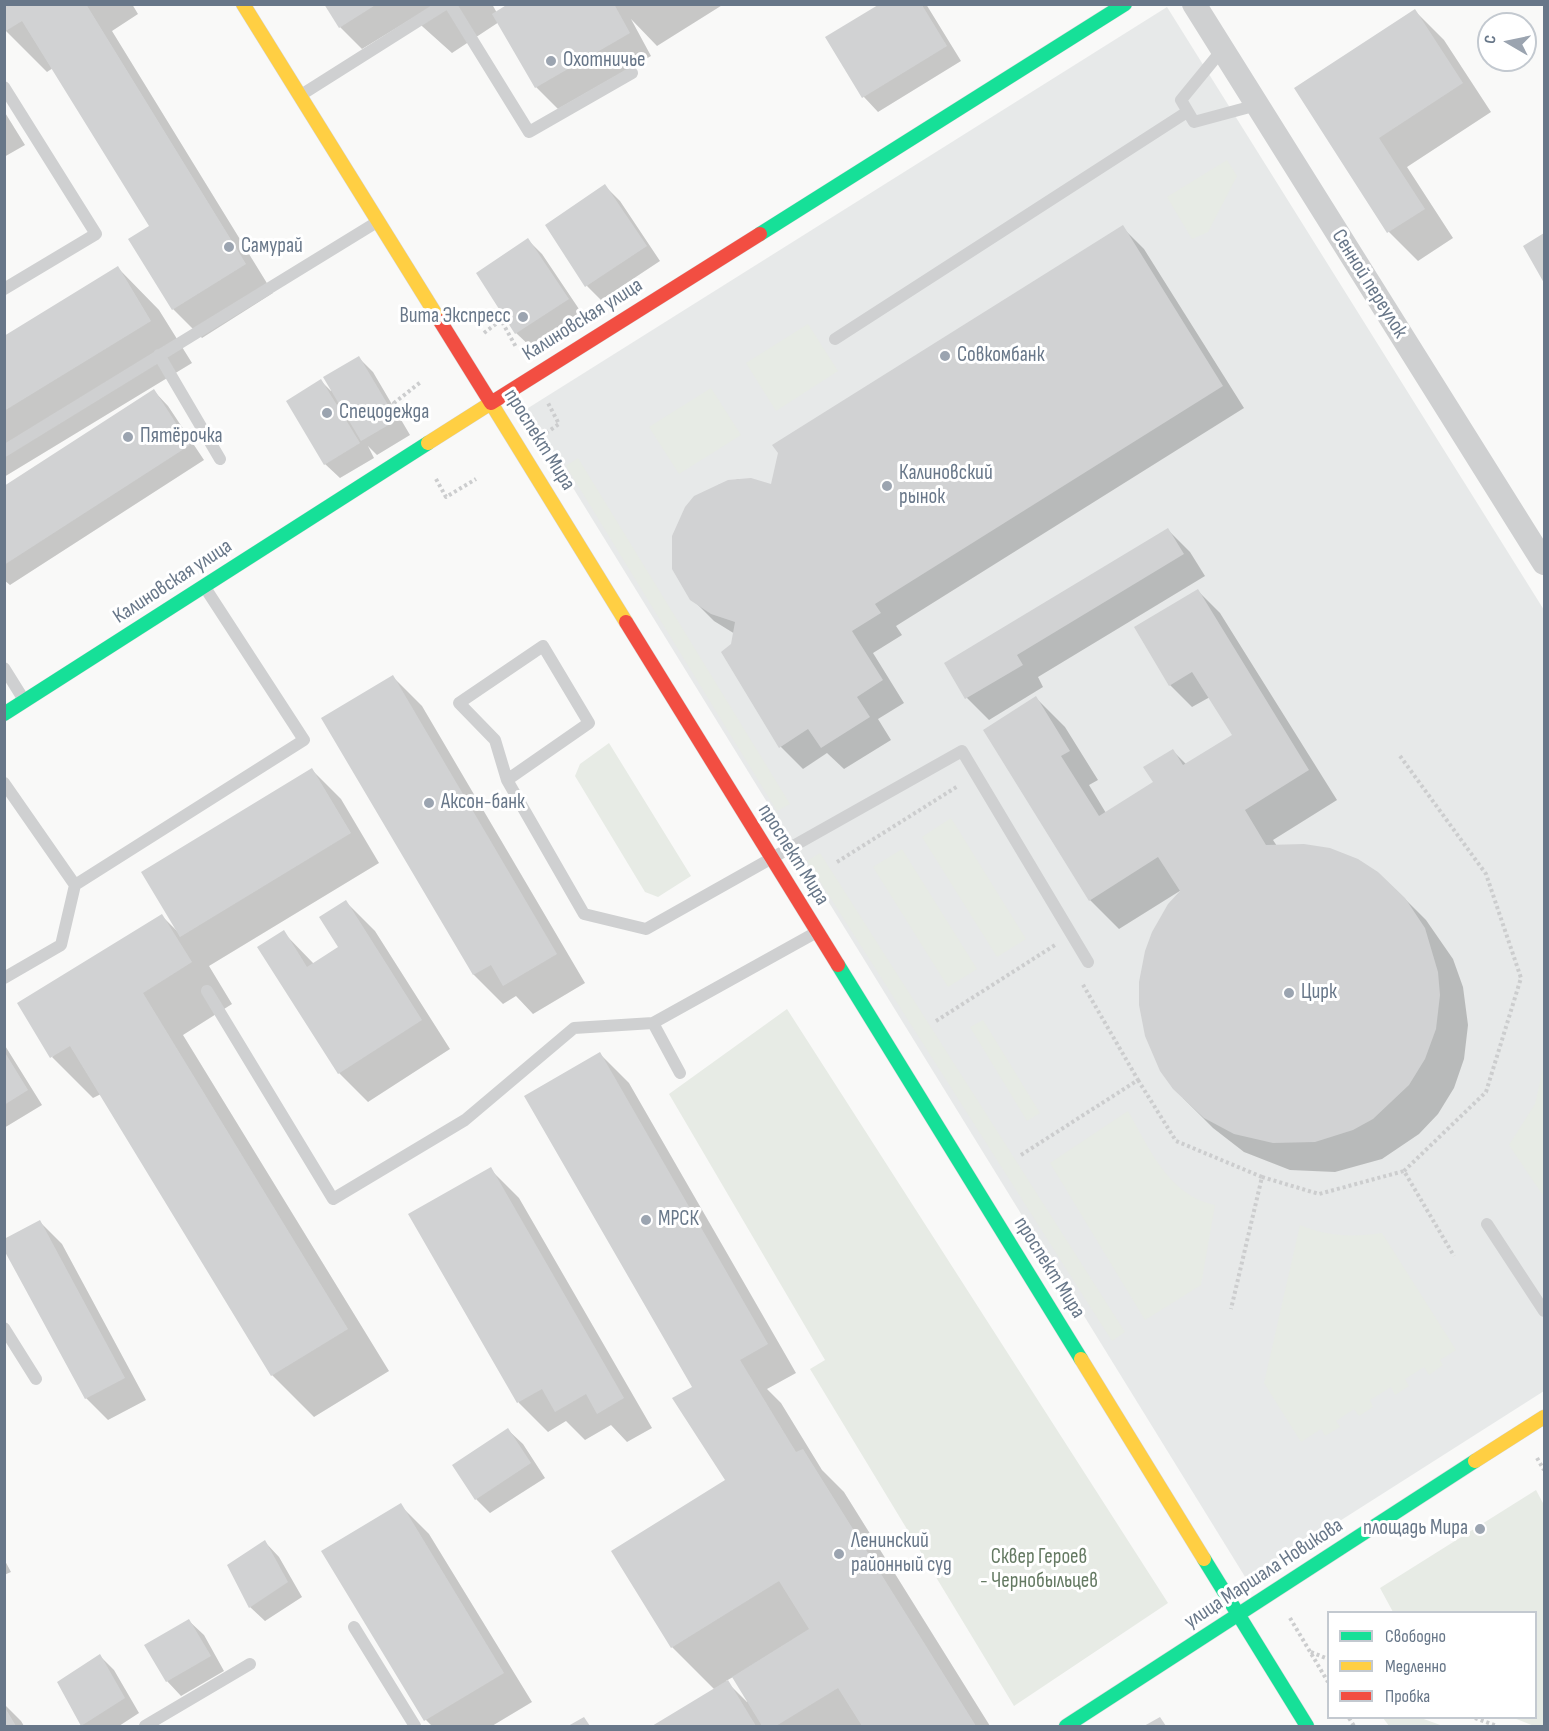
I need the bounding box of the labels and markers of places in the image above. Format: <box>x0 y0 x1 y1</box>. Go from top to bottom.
place label: Охотничье <box>563 48 646 74</box>
marker: Охотничье <box>544 54 558 68</box>
place label: Самурай <box>241 234 303 260</box>
marker: Самурай <box>222 240 236 254</box>
place label: Вита Экспресс <box>399 304 511 330</box>
marker: Вита Экспресс <box>516 310 530 324</box>
place label: Совкомбанк <box>957 343 1045 369</box>
marker: Совкомбанк <box>938 349 952 363</box>
place label: Спецодежда <box>339 400 429 426</box>
marker: Спецодежда <box>320 406 334 420</box>
place label: Пятёрочка <box>140 424 223 450</box>
marker: Пятёрочка <box>121 430 135 444</box>
place label: Калиновский рынок <box>899 461 993 511</box>
marker: Калиновский рынок <box>880 479 894 493</box>
place label: Аксон-банк <box>441 790 525 816</box>
marker: Аксон-банк <box>422 796 436 810</box>
place label: Цирк <box>1301 980 1337 1006</box>
marker: Цирк <box>1282 986 1296 1000</box>
place label: МРСК <box>658 1207 699 1233</box>
marker: МРСК <box>639 1213 653 1227</box>
place label: площадь Мира <box>1363 1516 1468 1542</box>
marker: площадь Мира <box>1473 1522 1487 1536</box>
place label: Ленинский районный суд <box>851 1529 952 1579</box>
marker: Ленинский районный суд <box>832 1547 846 1561</box>

